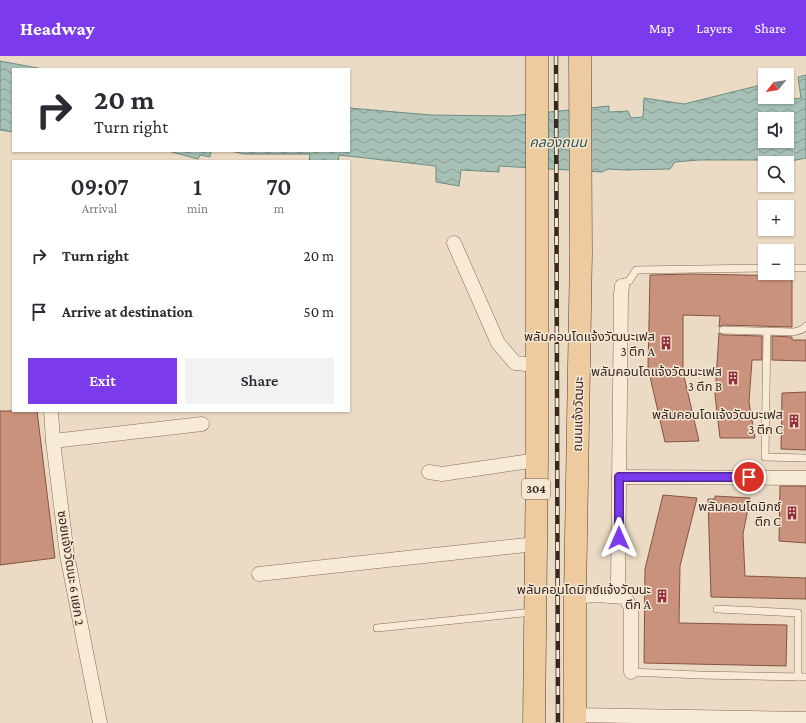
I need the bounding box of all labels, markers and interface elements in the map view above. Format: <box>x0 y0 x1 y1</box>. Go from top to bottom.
text: Headway <box>20 18 95 39</box>
text: Map <box>649 20 674 36</box>
text: Layers <box>696 20 733 36</box>
text: Share <box>755 20 786 36</box>
north arrow <box>758 68 794 104</box>
map controls <box>758 68 794 280</box>
icon: right <box>28 84 80 136</box>
text: 20 m <box>94 84 154 115</box>
button: sound <box>758 112 794 148</box>
text: Turn right <box>94 117 168 137</box>
water label: คลองถนน <box>529 134 588 150</box>
button: search <box>758 156 794 192</box>
text: 09:07 <box>70 173 129 200</box>
text: 1 <box>193 173 202 200</box>
text: 70 <box>266 173 292 200</box>
button: + <box>758 200 794 236</box>
text: Arrival <box>82 201 117 216</box>
text: min <box>187 201 208 216</box>
text: m <box>274 201 284 216</box>
button: − <box>758 244 794 280</box>
icon: right <box>28 245 50 267</box>
text: Turn right <box>62 248 129 264</box>
text: 20 m <box>304 248 334 264</box>
icon: arrive <box>28 301 50 323</box>
text: Arrive at destination <box>62 304 193 320</box>
text: 50 m <box>304 304 334 320</box>
place label: พลัมคอนโดแจ้งวัฒนะเฟส 3 ตึก A <box>524 329 656 359</box>
building icon: พลัมคอนโดแจ้งวัฒนะเฟส 3 ตึก A <box>658 335 674 351</box>
button: Exit <box>28 358 177 404</box>
button: Share <box>185 358 334 404</box>
place label: พลัมคอนโดแจ้งวัฒนะเฟส 3 ตึก B <box>591 364 722 394</box>
building icon: พลัมคอนโดแจ้งวัฒนะเฟส 3 ตึก B <box>725 370 741 386</box>
street label: ถนนแจ้งวัฒนะ <box>570 376 586 452</box>
place label: พลัมคอนโดแจ้งวัฒนะเฟส 3 ตึก C <box>652 407 783 437</box>
building icon: พลัมคอนโดแจ้งวัฒนะเฟส 3 ตึก C <box>786 413 802 429</box>
pin <box>732 460 766 494</box>
icon: arrive <box>738 466 760 488</box>
road number: 304 <box>522 479 550 499</box>
place label: พลัมคอนโดมิกซ์ ตึก C <box>698 499 781 529</box>
building icon: พลัมคอนโดมิกซ์ ตึก C <box>784 505 800 521</box>
street label: ซอยแจ้งวัฒนะ 6 แยก 2 <box>54 509 88 627</box>
position arrow <box>598 517 640 559</box>
place label: พลัมคอนโดมิกซ์แจ้งวัฒนะ ตึก A <box>517 582 652 612</box>
building icon: พลัมคอนโดมิกซ์แจ้งวัฒนะ ตึก A <box>654 588 670 604</box>

